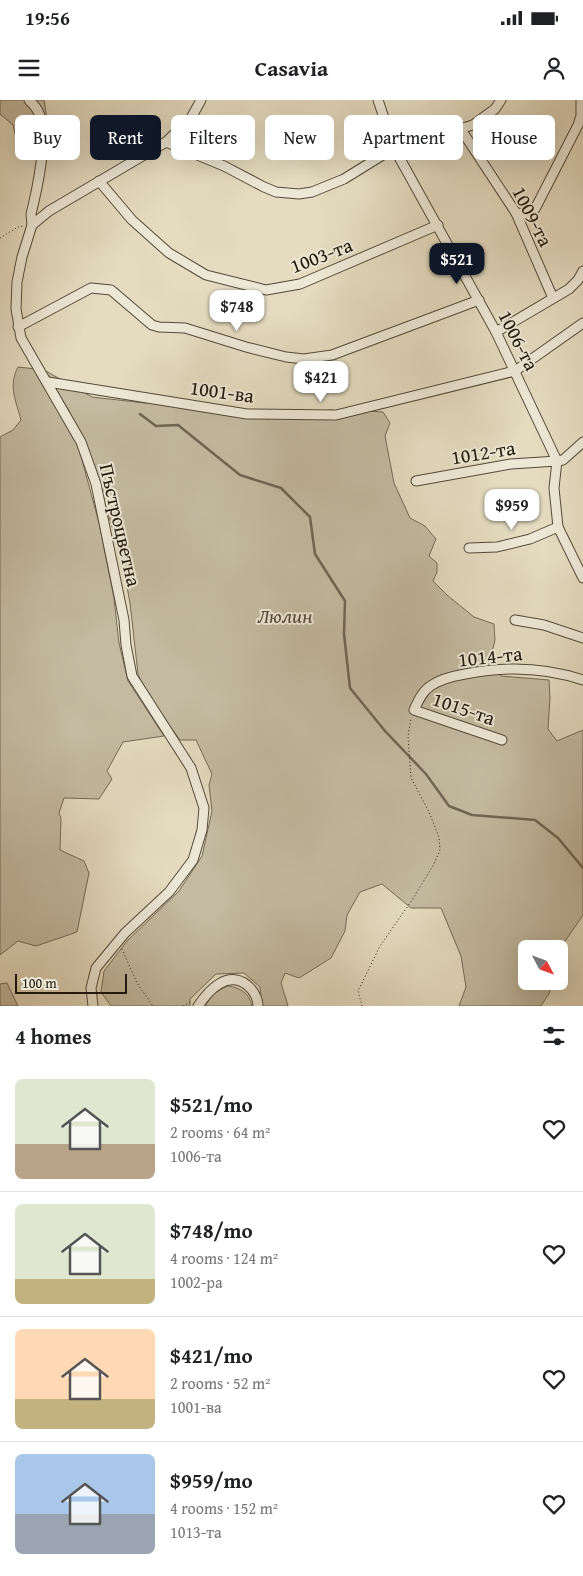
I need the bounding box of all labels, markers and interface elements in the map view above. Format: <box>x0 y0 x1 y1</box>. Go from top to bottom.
text: 19:56 <box>25 4 70 32</box>
text: Casavia <box>255 52 328 84</box>
icon: menu <box>15 54 43 82</box>
icon: person <box>540 54 568 82</box>
chip: Buy <box>15 115 80 160</box>
chip: Rent <box>90 115 161 160</box>
chip: Filters <box>171 115 255 160</box>
chip: New <box>265 115 334 160</box>
chip: Apartment <box>344 115 463 160</box>
chip: House <box>473 115 555 160</box>
street label: 1009-та <box>505 181 561 252</box>
street label: 1003-та <box>286 230 357 280</box>
pin: $521 <box>427 242 487 285</box>
text: $521 <box>440 247 474 271</box>
pin: $748 <box>207 290 267 332</box>
text: $748 <box>220 294 254 318</box>
street label: 1006-та <box>491 305 547 376</box>
pin: $421 <box>291 360 351 403</box>
text: $421 <box>304 365 338 389</box>
street label: 1001-ва <box>188 372 256 410</box>
street label: 1012-та <box>449 433 518 471</box>
street label: Пъстроцветна <box>93 461 149 590</box>
pin: $959 <box>482 488 542 531</box>
text: $959 <box>495 493 529 517</box>
park label: Люлин <box>258 601 312 630</box>
street label: 1014-та <box>456 638 524 674</box>
street label: 1015-та <box>429 684 500 732</box>
north arrow <box>518 940 568 990</box>
map controls <box>518 940 568 990</box>
scale bar <box>15 971 128 994</box>
text: 100 m <box>22 973 57 993</box>
text: 4 homes <box>15 1021 91 1052</box>
icon: filters <box>540 1022 568 1050</box>
text: $521/mo <box>170 1089 253 1120</box>
icon: home <box>55 1099 115 1159</box>
icon: heart <box>540 1115 568 1143</box>
text: 2 rooms · 64 m² <box>170 1120 270 1144</box>
text: 1006-та <box>170 1144 222 1168</box>
text: $748/mo <box>170 1215 253 1246</box>
icon: home <box>55 1224 115 1284</box>
icon: heart <box>540 1240 568 1268</box>
text: 4 rooms · 124 m² <box>170 1246 278 1270</box>
text: 1002-ра <box>170 1270 223 1294</box>
text: $421/mo <box>170 1340 253 1371</box>
icon: home <box>55 1349 115 1409</box>
icon: heart <box>540 1365 568 1393</box>
text: 2 rooms · 52 m² <box>170 1371 270 1395</box>
text: 1001-ва <box>170 1395 222 1419</box>
text: $959/mo <box>170 1465 253 1496</box>
icon: home <box>55 1474 115 1534</box>
icon: heart <box>540 1490 568 1518</box>
text: 4 rooms · 152 m² <box>170 1496 278 1520</box>
text: 1013-та <box>170 1520 222 1544</box>

